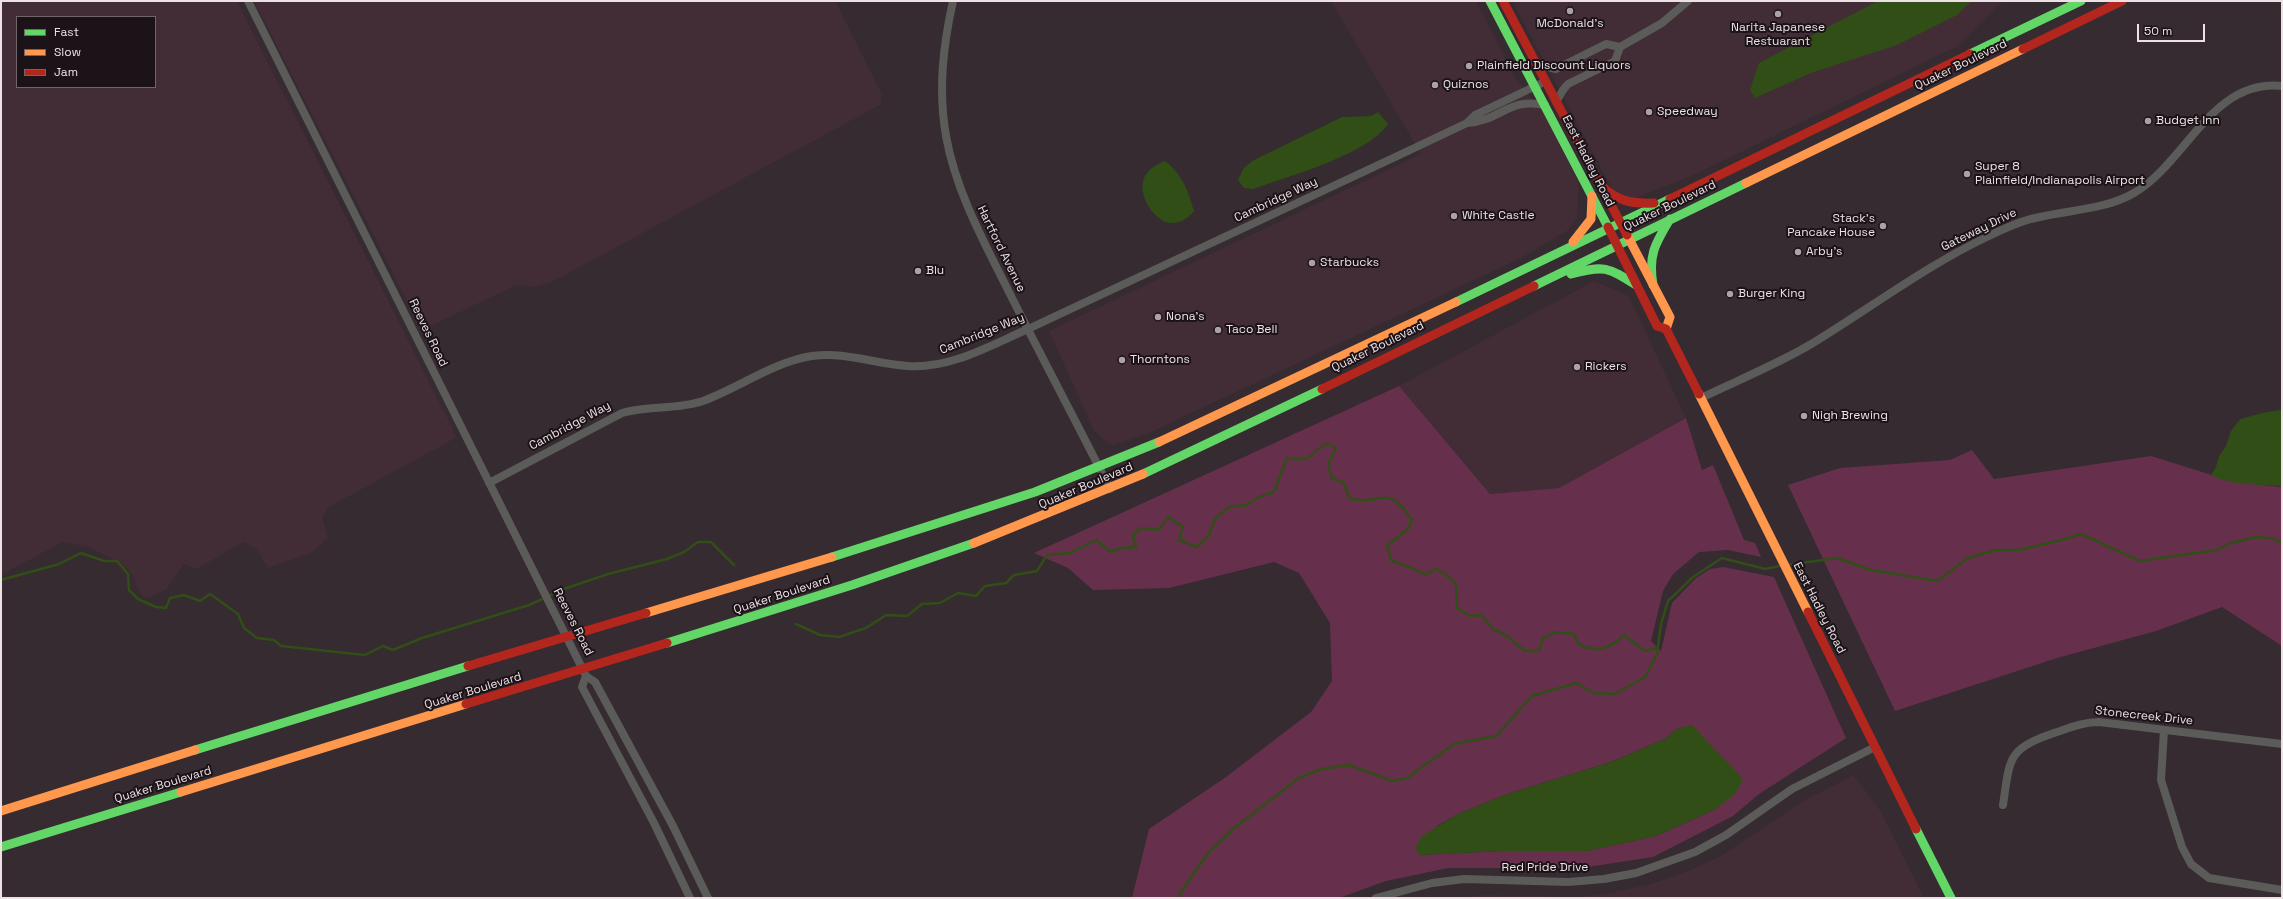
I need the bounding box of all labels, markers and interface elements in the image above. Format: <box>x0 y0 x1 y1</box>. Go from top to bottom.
marker: McDonald's <box>1565 6 1575 16</box>
marker: Narita Japanese Restuarant <box>1773 9 1783 19</box>
legend <box>16 16 156 88</box>
scale bar <box>2139 16 2207 42</box>
place label: McDonald's <box>1536 17 1604 31</box>
place label: Narita Japanese Restuarant <box>1731 21 1825 49</box>
text: 50 m <box>2144 23 2172 39</box>
text: Fast <box>54 24 79 40</box>
street label: Quaker Boulevard <box>1913 36 2009 94</box>
text: Slow <box>54 44 81 60</box>
place label: Plainfield Discount Liquors <box>1477 59 1631 73</box>
marker: Plainfield Discount Liquors <box>1464 61 1474 71</box>
text: Jam <box>54 64 78 80</box>
place label: Quiznos <box>1443 78 1489 92</box>
marker: Quiznos <box>1430 80 1440 90</box>
place label: Speedway <box>1657 105 1718 119</box>
marker: Speedway <box>1644 107 1654 117</box>
street label: East Hadley Road <box>1559 113 1617 209</box>
place label: Budget Inn <box>2156 114 2220 128</box>
marker: Budget Inn <box>2143 116 2153 126</box>
place label: Super 8 Plainfield/Indianapolis Airport <box>1975 160 2145 188</box>
marker: Super 8 Plainfield/Indianapolis Airport <box>1962 169 1972 179</box>
street label: Cambridge Way <box>1232 174 1320 226</box>
street label: Quaker Boulevard <box>1622 177 1718 235</box>
street label: Hartford Avenue <box>974 203 1028 295</box>
street label: Gateway Drive <box>1939 206 2019 254</box>
place label: White Castle <box>1462 209 1535 223</box>
marker: White Castle <box>1449 211 1459 221</box>
place label: Stack's Pancake House <box>1787 212 1875 240</box>
marker: Stack's Pancake House <box>1878 221 1888 231</box>
place label: Arby's <box>1806 245 1842 259</box>
marker: Arby's <box>1793 247 1803 257</box>
place label: Starbucks <box>1320 256 1379 270</box>
marker: Starbucks <box>1307 258 1317 268</box>
place label: Blu <box>926 264 944 278</box>
marker: Blu <box>913 266 923 276</box>
place label: Burger King <box>1738 287 1805 301</box>
marker: Burger King <box>1725 289 1735 299</box>
street label: Reeves Road <box>405 297 451 369</box>
street label: Cambridge Way <box>937 310 1027 358</box>
place label: Nona's <box>1166 310 1205 324</box>
marker: Nona's <box>1153 312 1163 322</box>
street label: Quaker Boulevard <box>1330 318 1426 376</box>
place label: Taco Bell <box>1226 323 1277 337</box>
marker: Taco Bell <box>1213 325 1223 335</box>
place label: Thorntons <box>1130 353 1190 367</box>
marker: Thorntons <box>1117 355 1127 365</box>
place label: Rickers <box>1585 360 1627 374</box>
marker: Rickers <box>1572 362 1582 372</box>
street label: Cambridge Way <box>527 398 613 454</box>
place label: Nigh Brewing <box>1812 409 1888 423</box>
marker: Nigh Brewing <box>1799 411 1809 421</box>
street label: Quaker Boulevard <box>1037 460 1135 512</box>
street label: East Hadley Road <box>1790 560 1848 656</box>
street label: Quaker Boulevard <box>732 573 832 617</box>
street label: Reeves Road <box>550 586 596 658</box>
street label: Quaker Boulevard <box>423 669 523 713</box>
street label: Stonecreek Drive <box>2094 704 2194 728</box>
street label: Quaker Boulevard <box>113 763 213 807</box>
street label: Red Pride Drive <box>1502 861 1588 875</box>

